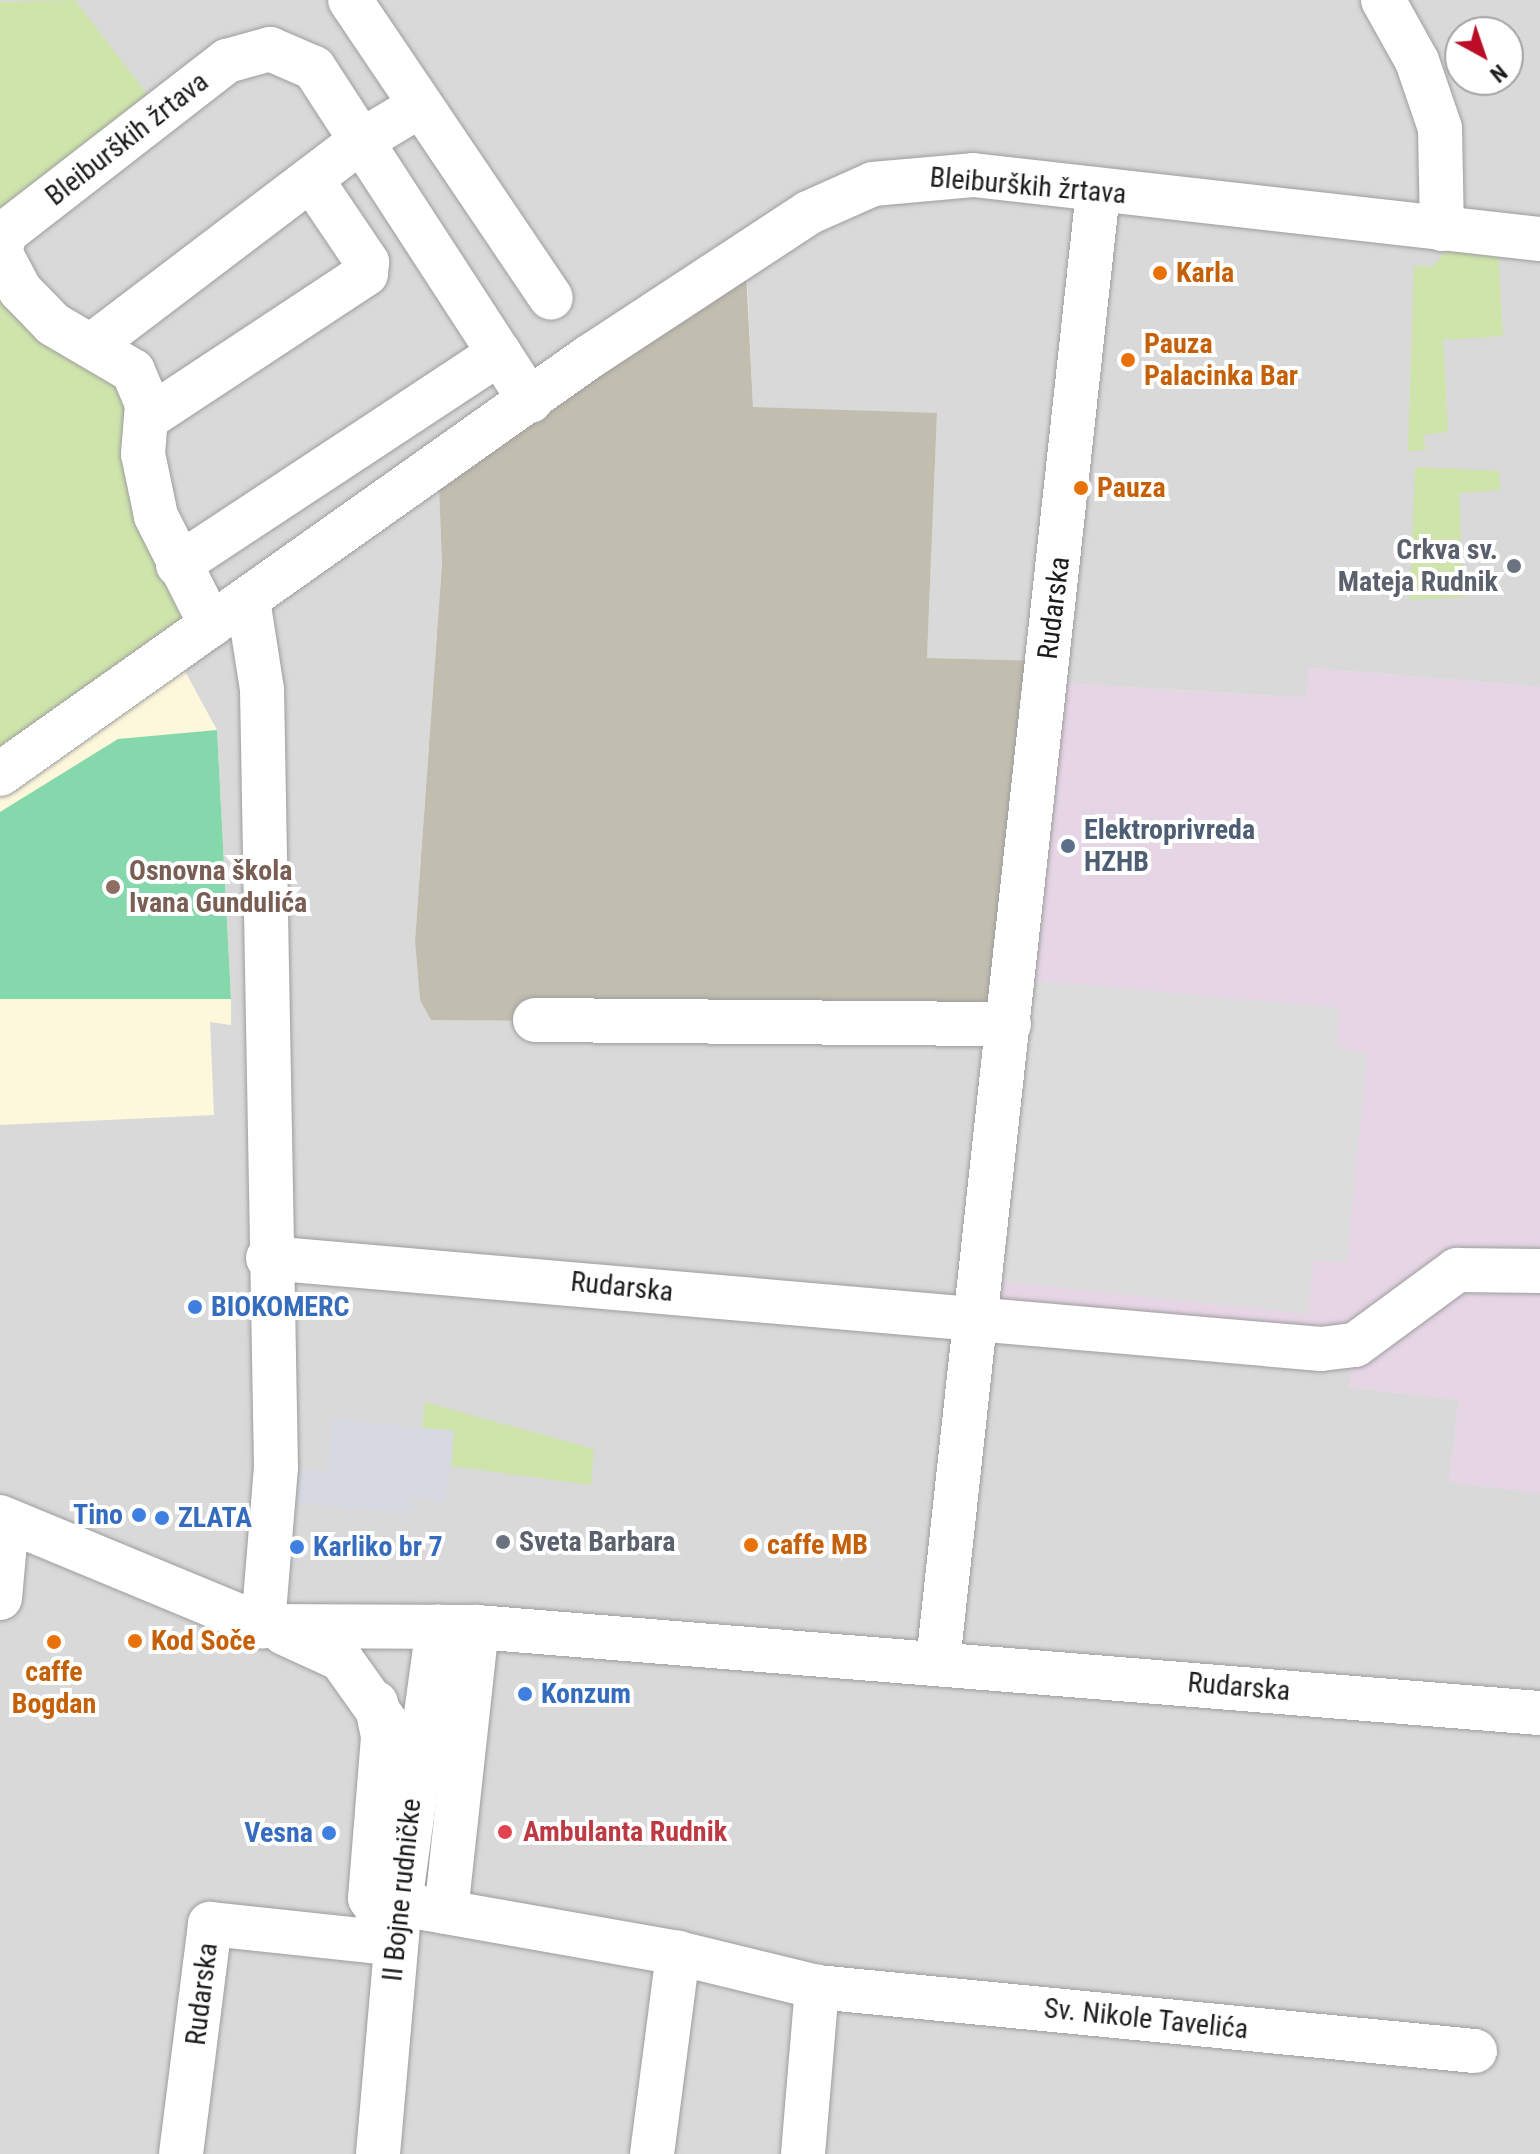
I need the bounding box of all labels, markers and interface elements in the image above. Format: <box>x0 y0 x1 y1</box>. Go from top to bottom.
north arrow <box>1444 16 1524 96</box>
text: N <box>1485 59 1512 87</box>
street label: Bleiburških žrtava <box>39 65 215 213</box>
street label: Bleiburških žrtava <box>928 161 1128 211</box>
place label: Karla <box>1176 256 1234 290</box>
marker: Karla <box>1151 264 1169 282</box>
place label: Pauza Palacinka Bar <box>1144 327 1298 393</box>
marker: Pauza Palacinka Bar <box>1119 351 1137 369</box>
place label: Pauza <box>1097 471 1166 505</box>
marker: Pauza <box>1072 479 1090 497</box>
place label: Crkva sv. Mateja Rudnik <box>1338 533 1498 599</box>
street label: Rudarska <box>1031 555 1077 661</box>
marker: Crkva sv. Mateja Rudnik <box>1505 557 1523 575</box>
place label: Elektroprivreda HZHB <box>1084 813 1255 879</box>
marker: Elektroprivreda HZHB <box>1059 837 1077 855</box>
place label: Osnovna škola Ivana Gundulića <box>129 854 307 920</box>
marker: Osnovna škola Ivana Gundulića <box>104 878 122 896</box>
street label: Rudarska <box>569 1265 675 1309</box>
place label: BIOKOMERC <box>211 1290 350 1324</box>
marker: BIOKOMERC <box>186 1298 204 1316</box>
place label: Tino <box>73 1498 123 1532</box>
place label: ZLATA <box>178 1501 252 1535</box>
marker: Tino <box>130 1506 148 1524</box>
marker: ZLATA <box>153 1509 171 1527</box>
place label: Sveta Barbara <box>519 1525 675 1559</box>
place label: caffe MB <box>767 1528 868 1562</box>
place label: Karliko br 7 <box>313 1530 443 1564</box>
marker: Sveta Barbara <box>494 1533 512 1551</box>
marker: caffe MB <box>742 1536 760 1554</box>
marker: Karliko br 7 <box>288 1538 306 1556</box>
place label: Kod Soče <box>151 1624 256 1658</box>
marker: Kod Soče <box>126 1632 144 1650</box>
marker: caffe Bogdan <box>45 1633 63 1651</box>
place label: caffe Bogdan <box>12 1655 96 1721</box>
street label: Rudarska <box>1186 1666 1292 1708</box>
place label: Konzum <box>541 1677 631 1711</box>
marker: Konzum <box>516 1685 534 1703</box>
street label: II Bojne rudničke <box>376 1797 428 1983</box>
place label: Ambulanta Rudnik <box>523 1815 727 1849</box>
place label: Vesna <box>244 1816 313 1850</box>
marker: Ambulanta Rudnik <box>494 1821 516 1843</box>
marker: Vesna <box>320 1824 338 1842</box>
street label: Rudarska <box>179 1941 225 2047</box>
street label: Sv. Nikole Tavelića <box>1042 1992 1250 2046</box>

